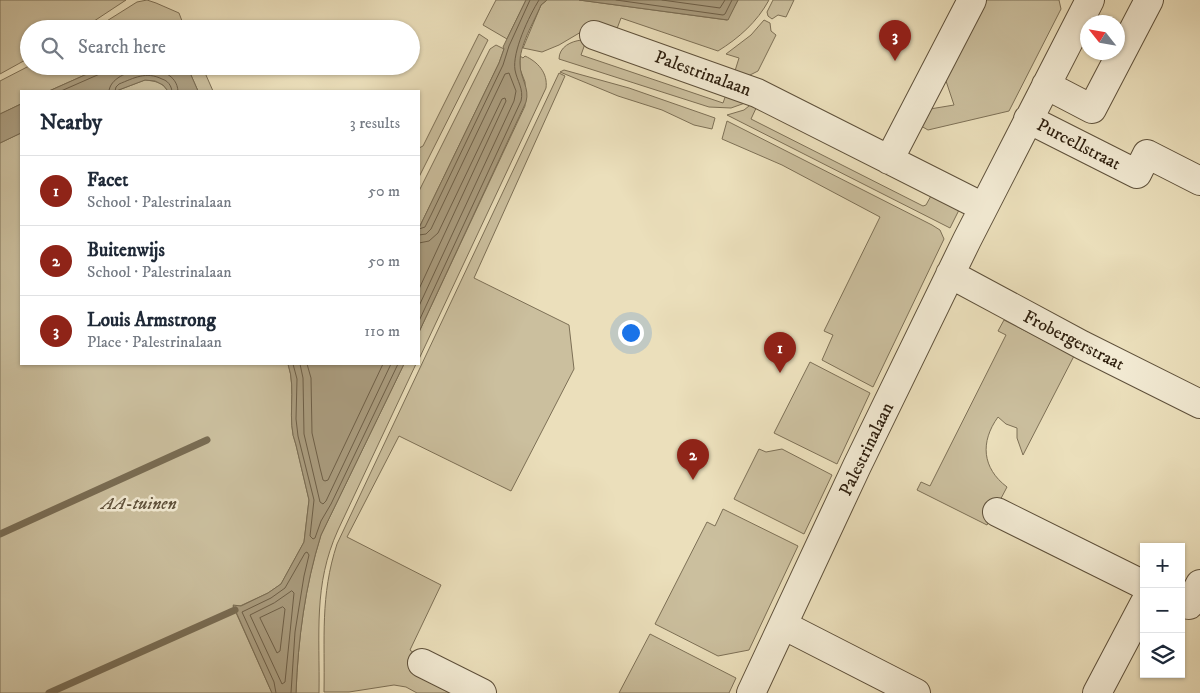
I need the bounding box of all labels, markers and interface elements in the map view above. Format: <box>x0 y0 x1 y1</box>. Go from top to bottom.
north arrow <box>1080 15 1125 60</box>
search box <box>20 20 420 75</box>
pin: 3 <box>879 20 911 61</box>
icon: search <box>38 34 66 62</box>
text: Search here <box>78 36 166 59</box>
street label: Palestrinalaan <box>651 46 755 102</box>
text: Nearby <box>40 110 102 136</box>
text: 3 results <box>350 113 400 133</box>
street label: Purcellstraat <box>1033 114 1124 176</box>
text: Facet <box>87 169 128 192</box>
text: 1 <box>53 181 59 201</box>
text: 50 m <box>368 181 400 201</box>
text: School · Palestrinalaan <box>87 192 232 212</box>
text: Buitenwijs <box>87 239 165 262</box>
text: 2 <box>52 251 60 271</box>
text: 50 m <box>368 251 400 271</box>
text: School · Palestrinalaan <box>87 262 232 282</box>
street label: Frobergerstraat <box>1019 306 1128 376</box>
text: Louis Armstrong <box>87 309 216 332</box>
your location <box>618 320 644 346</box>
text: 3 <box>53 321 59 341</box>
text: 110 m <box>364 321 400 341</box>
text: Place · Palestrinalaan <box>87 332 222 352</box>
pin: 1 <box>764 332 796 373</box>
street label: Palestrinalaan <box>835 399 899 500</box>
pin: 2 <box>677 439 709 480</box>
park label: AA-tuinen <box>99 493 177 515</box>
map controls <box>1140 543 1185 678</box>
button: + <box>1140 543 1185 588</box>
button: − <box>1140 588 1185 633</box>
button: layers <box>1140 633 1185 678</box>

